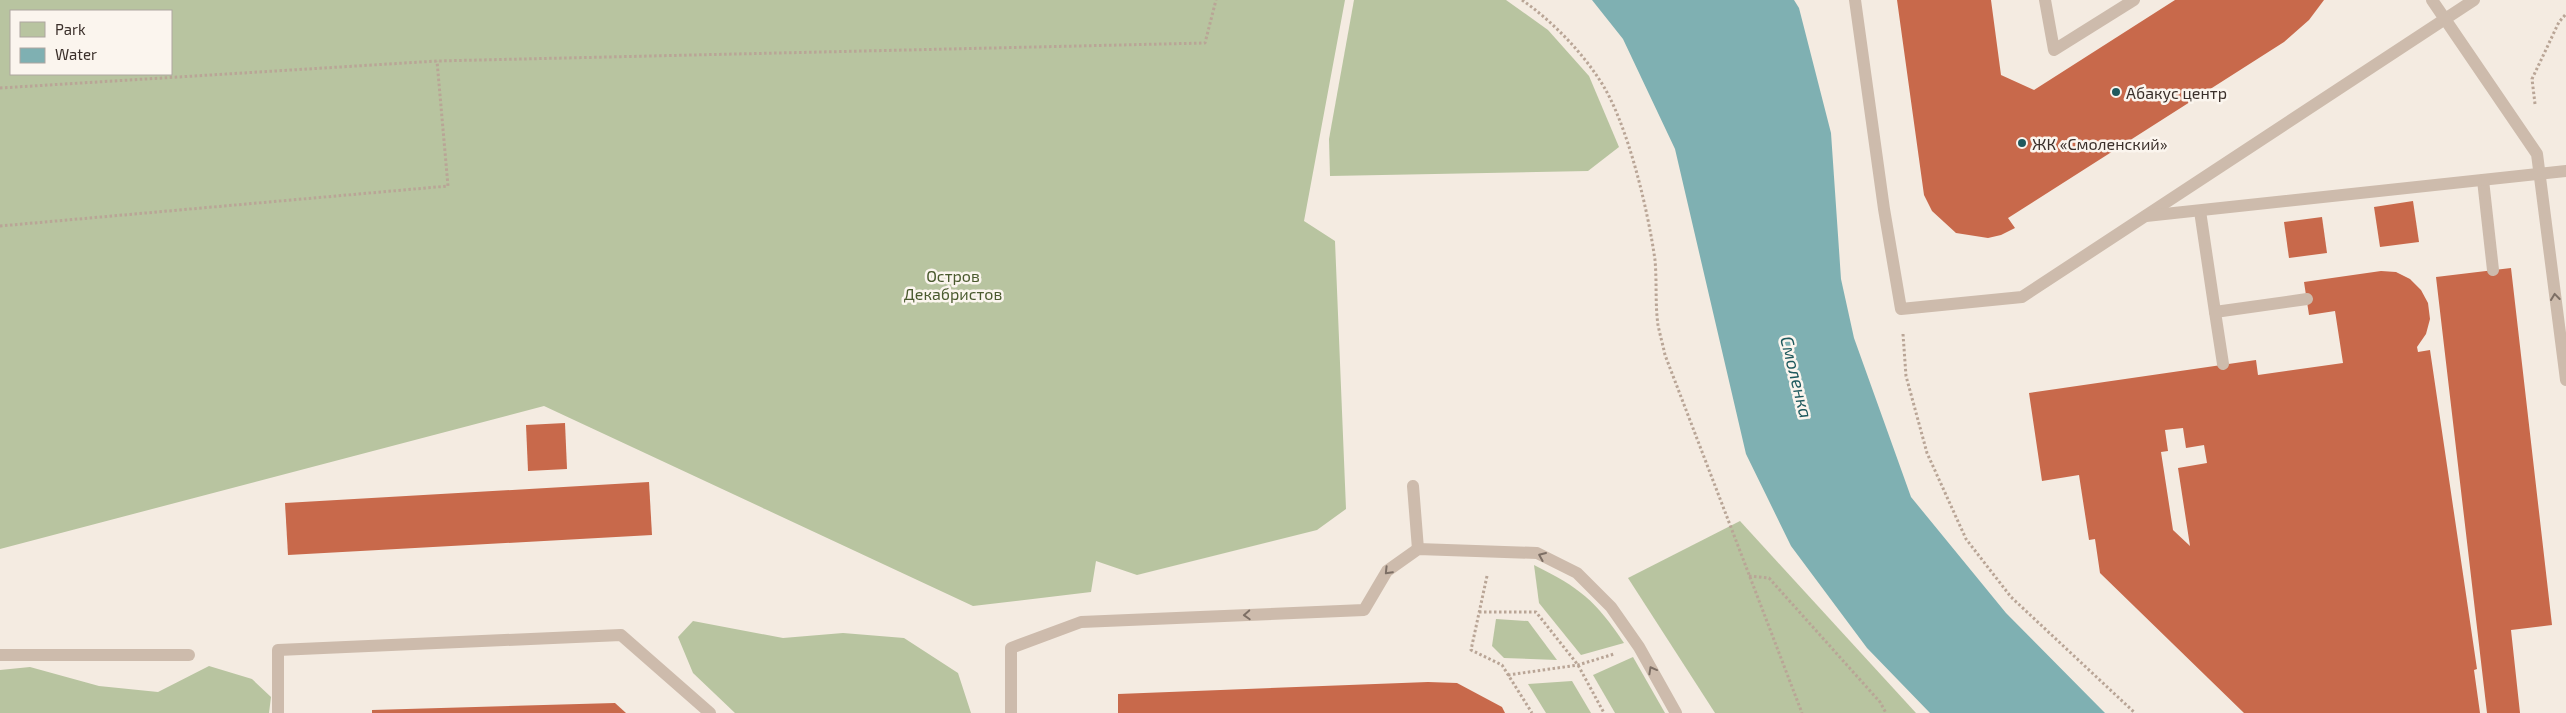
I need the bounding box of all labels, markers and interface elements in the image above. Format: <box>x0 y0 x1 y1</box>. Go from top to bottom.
legend <box>10 10 172 75</box>
text: Park <box>55 20 86 38</box>
text: Water <box>55 45 97 63</box>
place label: Абакус центр <box>2126 83 2227 103</box>
marker: Абакус центр <box>2110 86 2122 98</box>
place label: ЖК «Смоленский» <box>2032 134 2168 153</box>
marker: ЖК «Смоленский» <box>2016 137 2028 149</box>
park label: Остров Декабристов <box>904 266 1002 303</box>
one-way arrow <box>2550 293 2561 301</box>
water label: Смоленка <box>1776 334 1818 420</box>
one-way arrow <box>1538 552 1547 563</box>
one-way arrow <box>1385 566 1394 575</box>
one-way arrow <box>1243 609 1251 620</box>
one-way arrow <box>1648 667 1658 676</box>

